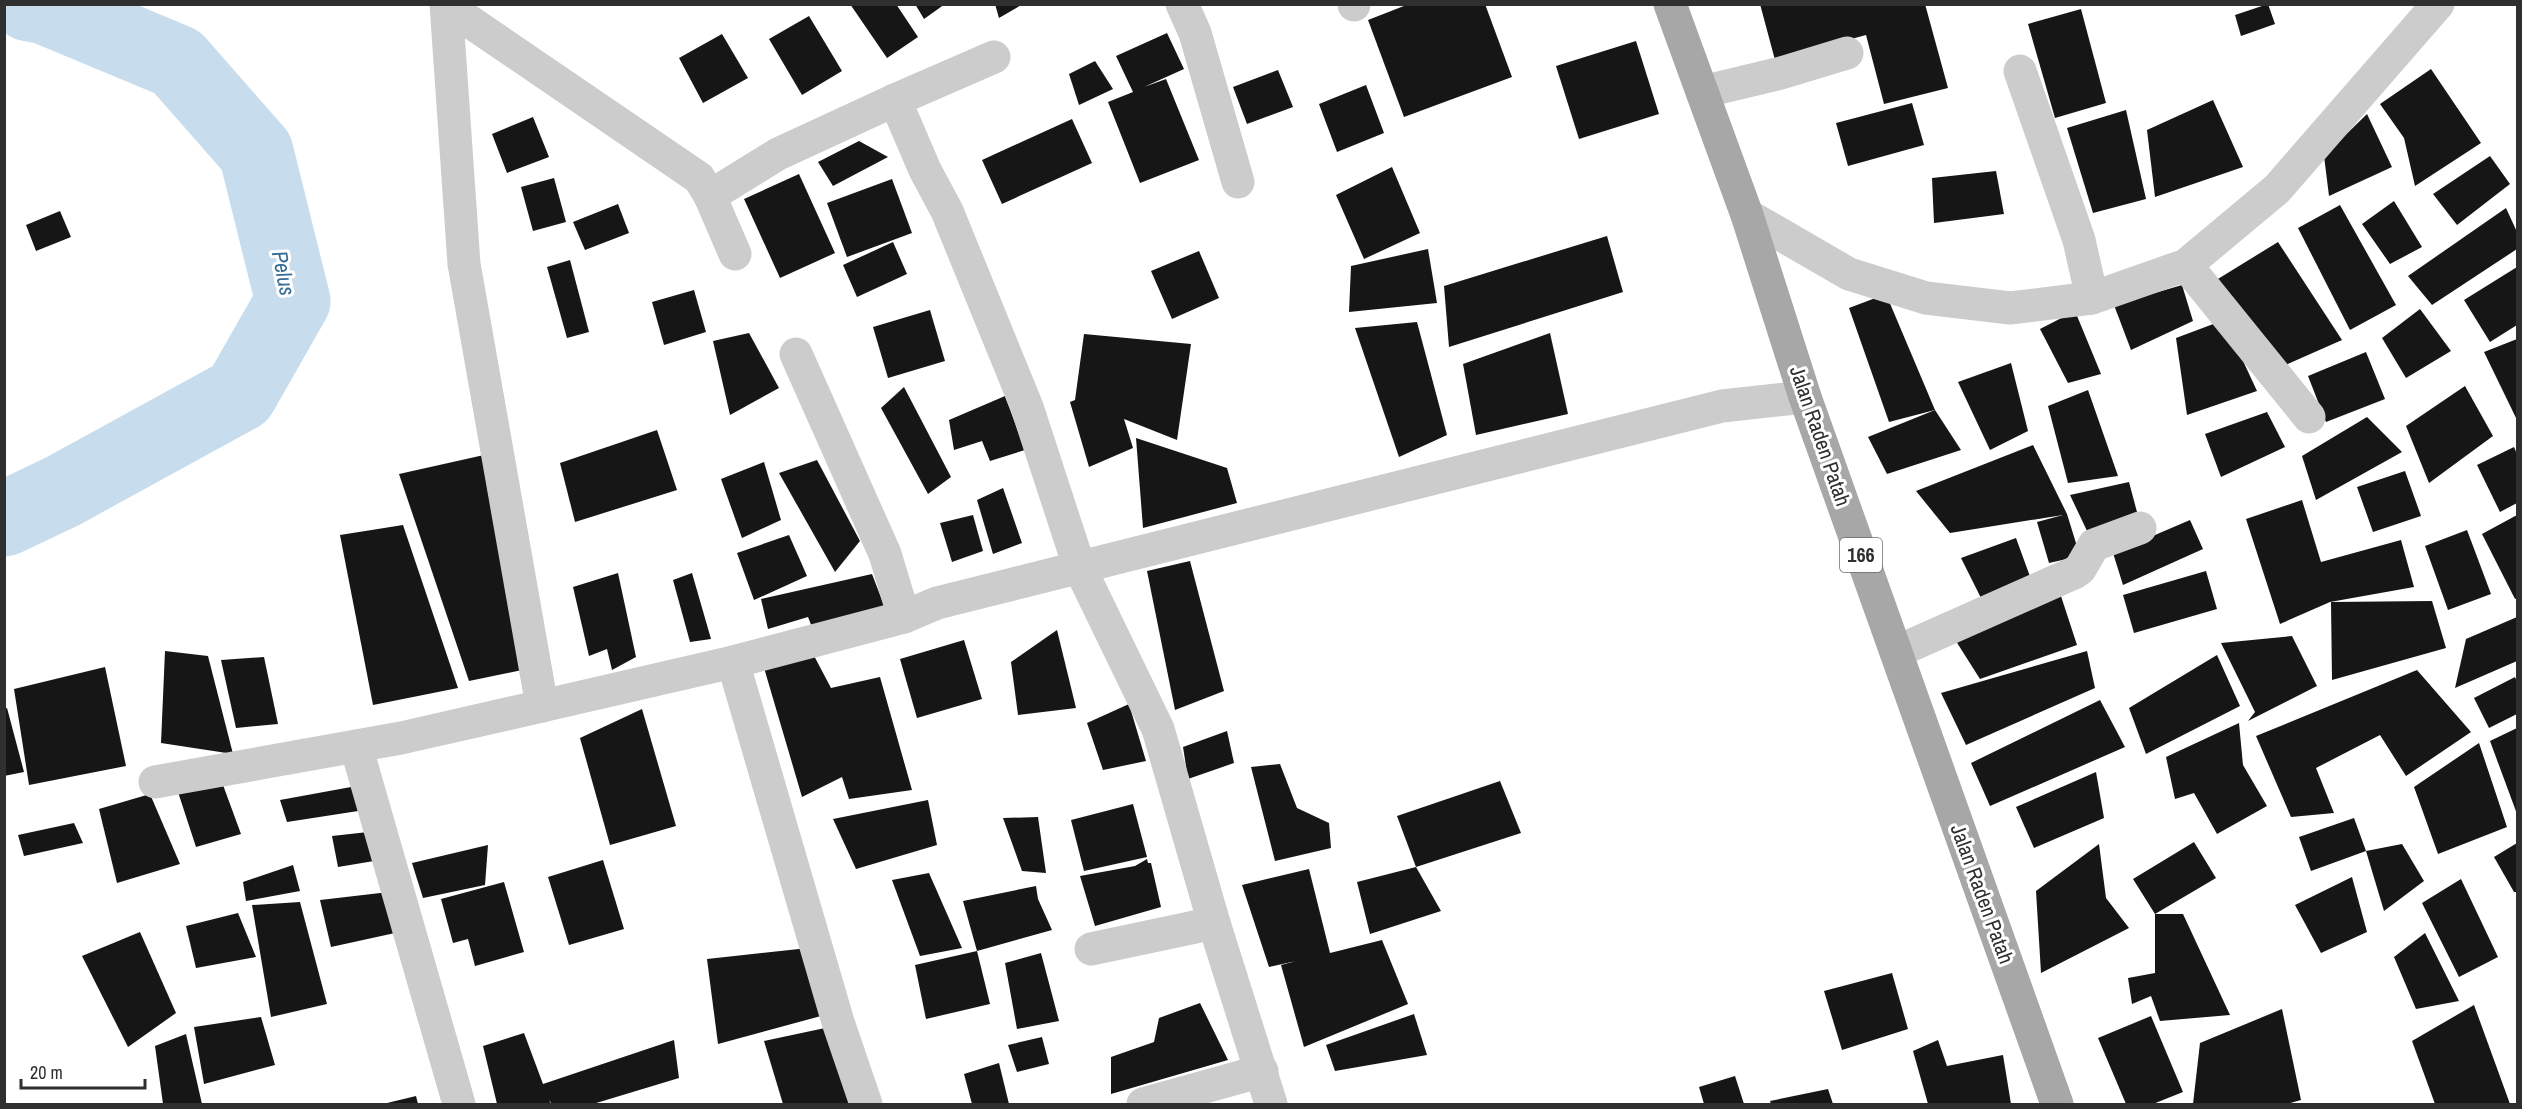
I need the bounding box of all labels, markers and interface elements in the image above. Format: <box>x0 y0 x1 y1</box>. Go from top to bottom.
water label: Pelus <box>265 248 303 298</box>
street label: Jalan Raden Patah <box>1783 362 1858 510</box>
road number: 166 <box>1840 538 1882 572</box>
street label: Jalan Raden Patah <box>1944 820 2021 968</box>
scale bar <box>21 1052 146 1090</box>
text: 20 m <box>30 1060 63 1085</box>

